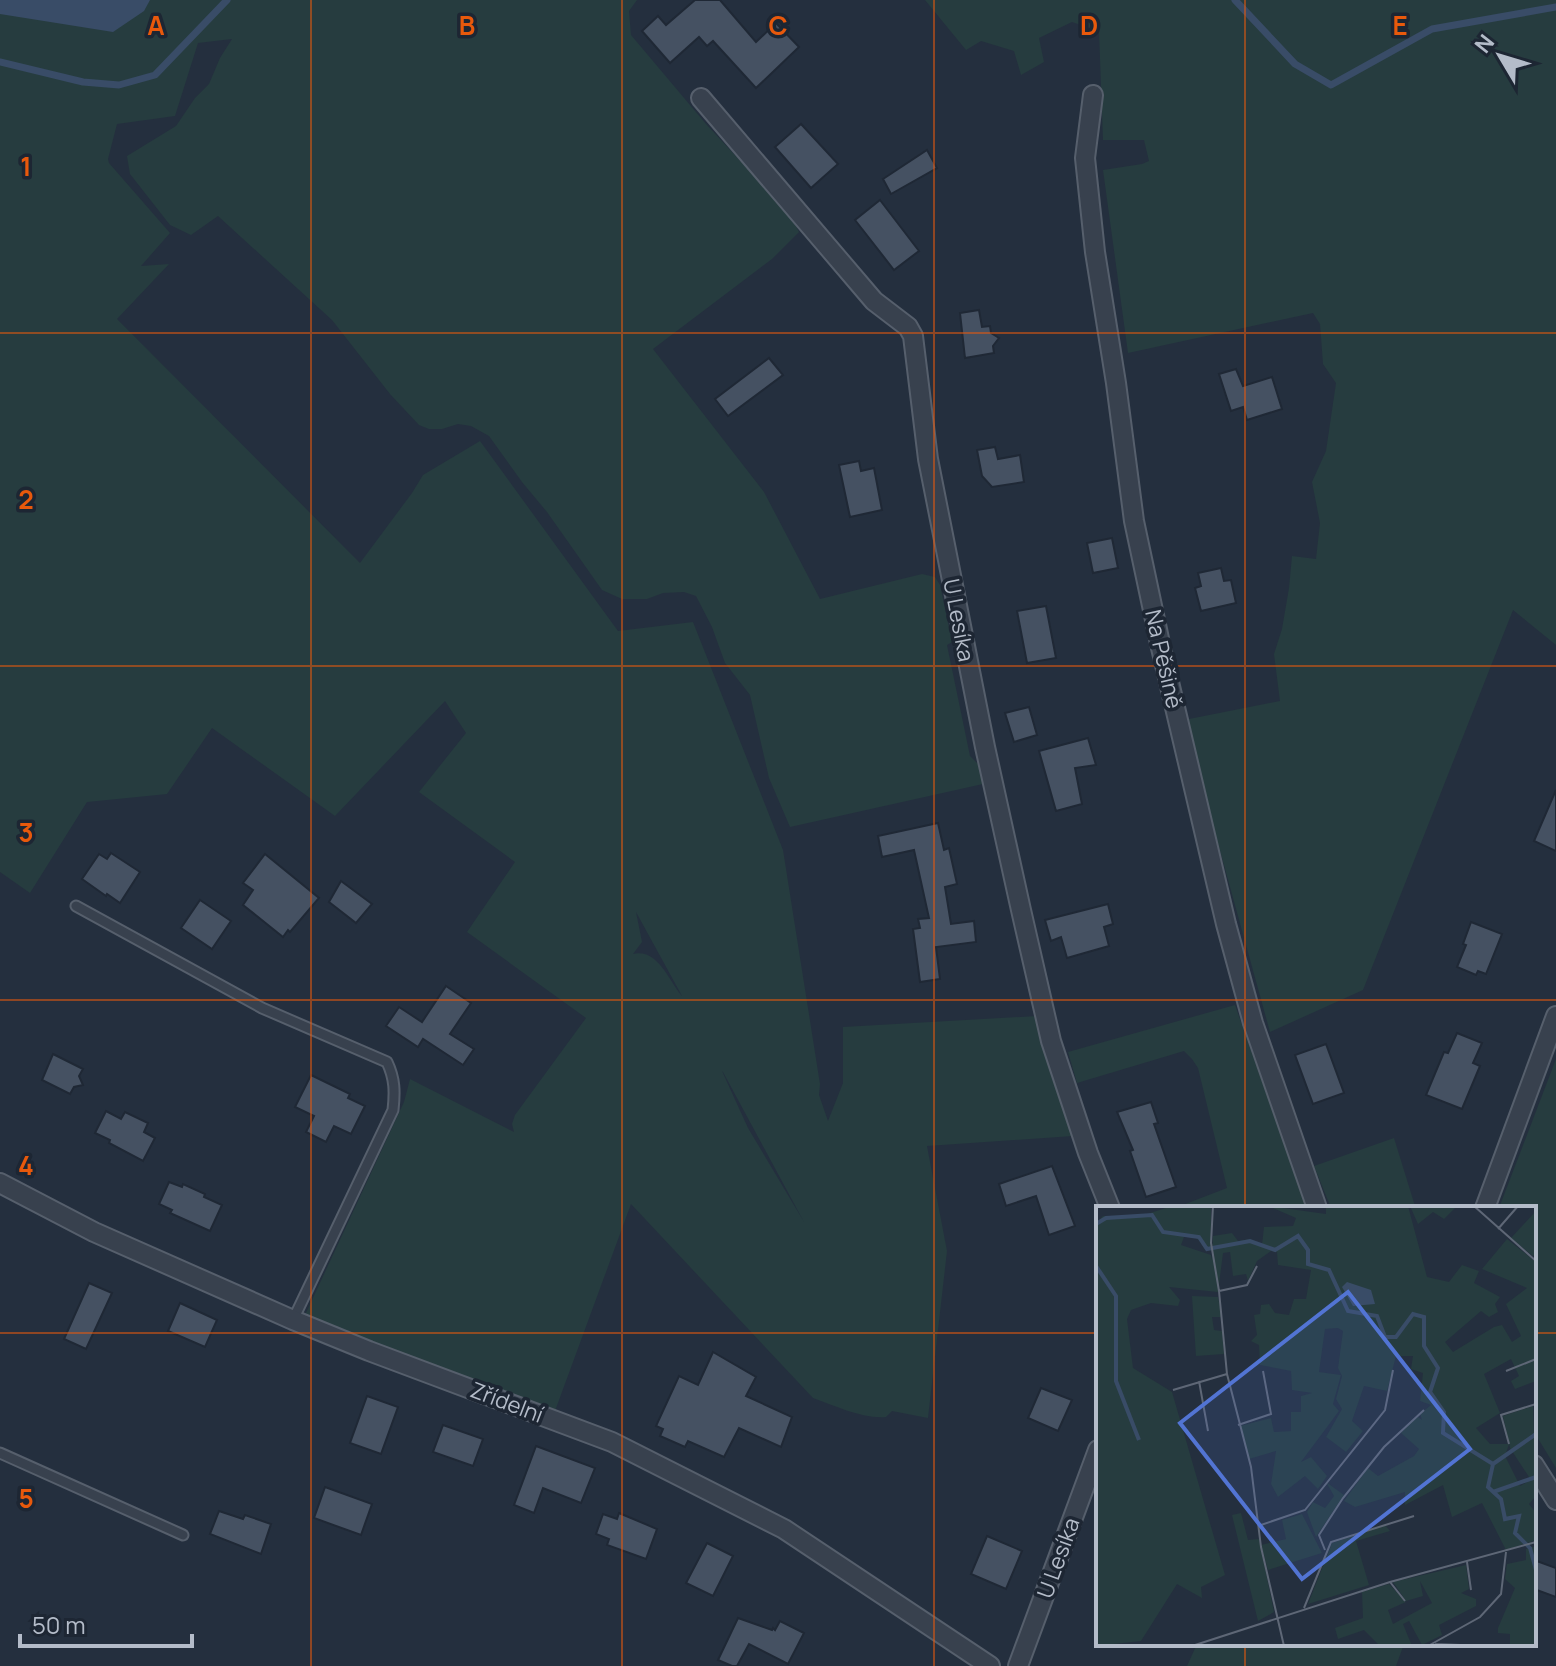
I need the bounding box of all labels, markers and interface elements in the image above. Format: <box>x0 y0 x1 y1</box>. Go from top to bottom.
text: A <box>147 7 165 43</box>
text: B <box>459 7 475 43</box>
text: C <box>768 7 788 43</box>
text: D <box>1080 7 1098 43</box>
text: E <box>1392 7 1408 43</box>
north arrow <box>1460 16 1540 96</box>
text: N <box>1468 28 1501 59</box>
text: 1 <box>20 148 32 184</box>
text: 2 <box>18 481 34 517</box>
street label: U Lesíka <box>936 576 982 664</box>
street label: Na Pěšině <box>1138 607 1190 711</box>
text: 3 <box>18 814 34 850</box>
text: 4 <box>18 1147 34 1183</box>
inset map <box>1096 1206 1536 1646</box>
street label: Zřídelní <box>466 1374 548 1430</box>
text: 5 <box>18 1480 34 1516</box>
street label: U Lesíka <box>1030 1514 1086 1602</box>
scale bar <box>20 1598 192 1648</box>
text: 50 m <box>32 1608 86 1641</box>

